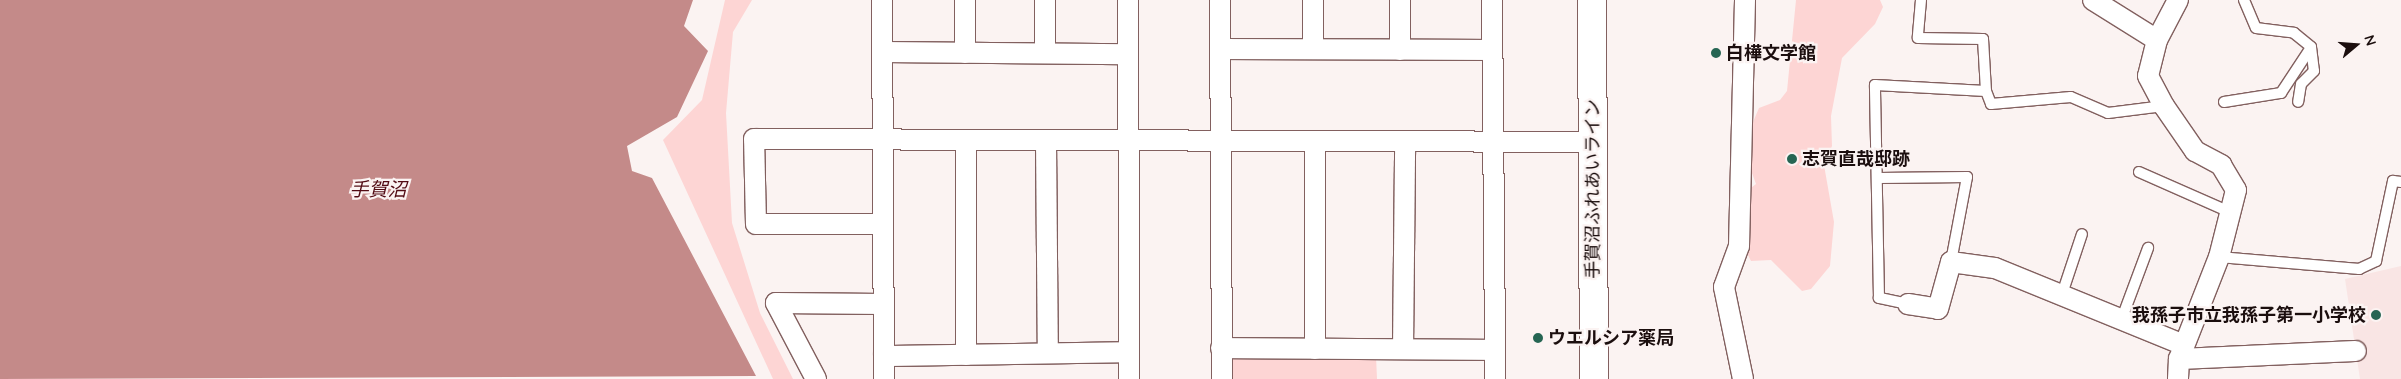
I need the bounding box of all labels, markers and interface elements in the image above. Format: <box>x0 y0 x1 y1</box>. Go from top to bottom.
north arrow <box>2331 20 2381 70</box>
text: N <box>2360 33 2380 48</box>
place label: 白樺文学館 <box>1726 42 1816 64</box>
marker: 白樺文学館 <box>1710 47 1722 59</box>
street label: 手賀沼ふれあいライン <box>1582 99 1604 279</box>
place label: 志賀直哉邸跡 <box>1802 148 1910 170</box>
marker: 志賀直哉邸跡 <box>1786 153 1798 165</box>
water label: 手賀沼 <box>350 179 406 201</box>
place label: 我孫子市立我孫子第一小学校 <box>2132 304 2366 326</box>
marker: 我孫子市立我孫子第一小学校 <box>2370 309 2382 321</box>
place label: ウエルシア薬局 <box>1548 327 1674 349</box>
marker: ウエルシア薬局 <box>1532 332 1544 344</box>

